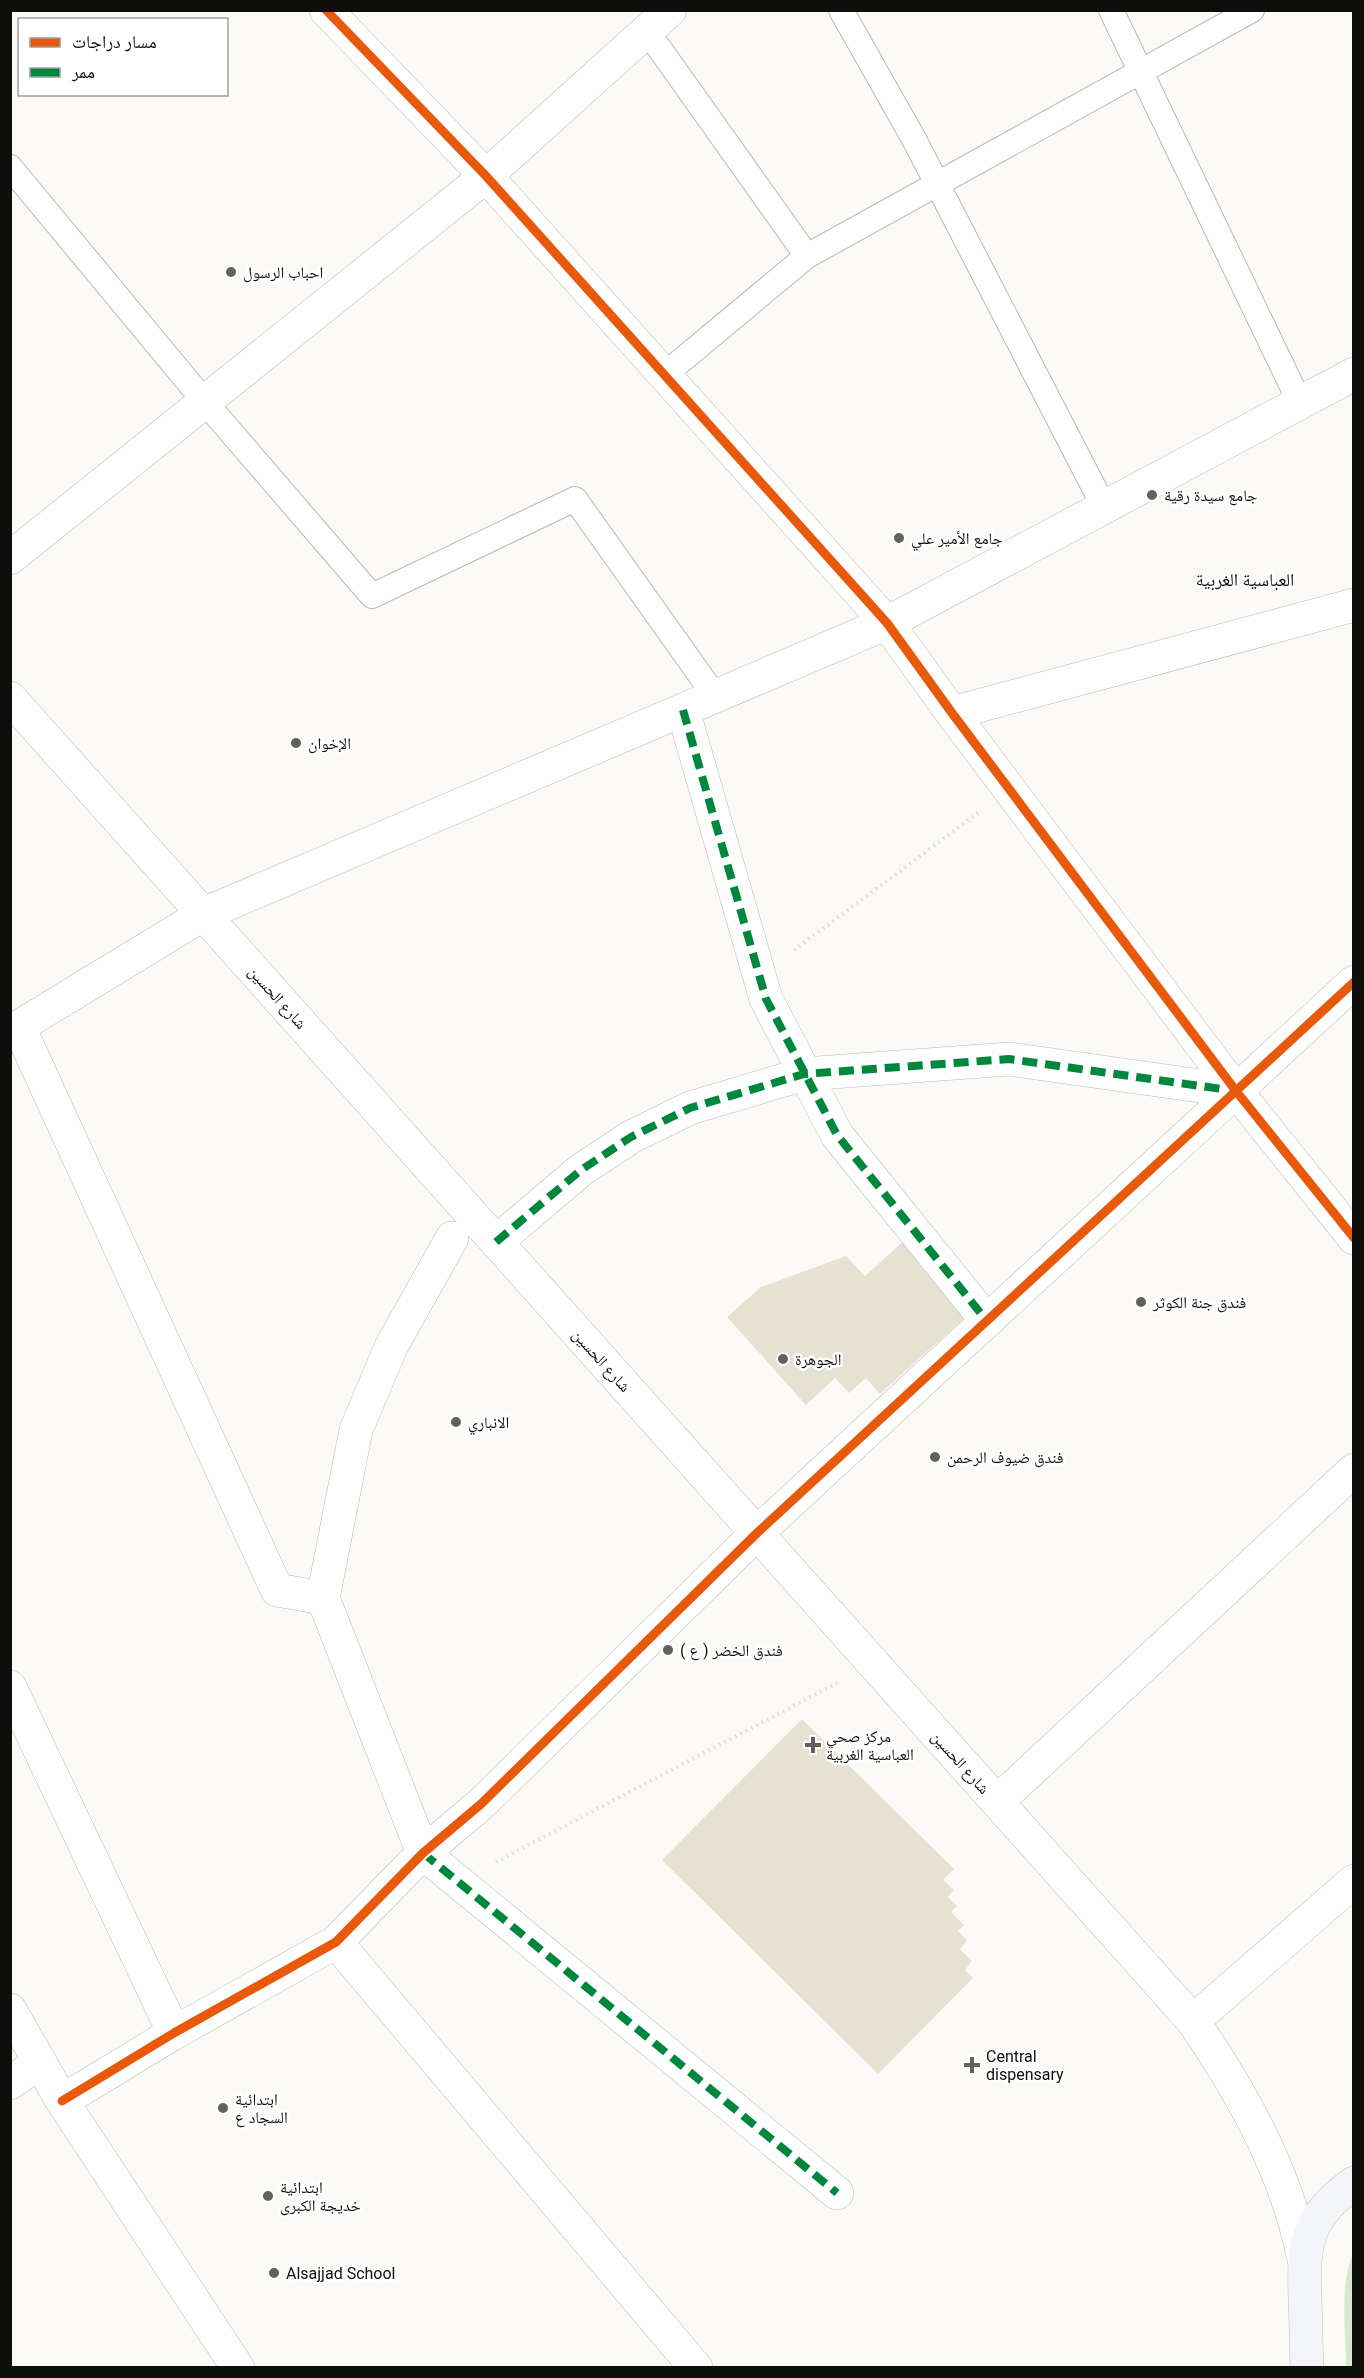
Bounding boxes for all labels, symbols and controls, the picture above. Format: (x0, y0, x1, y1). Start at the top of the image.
legend (18, 18, 228, 96)
text: مسار دراجات (72, 31, 157, 52)
text: ممر (71, 61, 95, 82)
place label: احباب الرسول (243, 263, 323, 283)
marker: احباب الرسول (224, 265, 238, 279)
place label: جامع سيدة رقية (1164, 486, 1257, 506)
marker: جامع سيدة رقية (1145, 488, 1159, 502)
place label: جامع الأمير علي (911, 529, 1003, 551)
marker: جامع الأمير علي (892, 531, 906, 545)
district label: العباسية الغربية (1196, 569, 1294, 591)
place label: الإخوان (308, 734, 351, 754)
marker: الإخوان (289, 736, 303, 750)
street label: شارع الحسين (244, 962, 311, 1033)
place label: فندق جنة الكوثر (1152, 1293, 1246, 1313)
marker: فندق جنة الكوثر (1134, 1295, 1148, 1309)
street label: شارع الحسين (568, 1325, 635, 1396)
place label: الجوهرة (795, 1350, 841, 1369)
marker: الجوهرة (776, 1352, 790, 1366)
place label: الانباري (468, 1413, 509, 1435)
marker: الانباري (449, 1415, 463, 1429)
place label: فندق ضيوف الرحمن (947, 1448, 1063, 1468)
marker: فندق ضيوف الرحمن (928, 1450, 942, 1464)
place label: فندق الخضر ( ع ) (680, 1641, 783, 1661)
marker: فندق الخضر ( ع ) (661, 1643, 675, 1657)
place label: مركز صحي العباسية الغربية (826, 1727, 914, 1764)
street label: شارع الحسين (927, 1727, 994, 1798)
marker: مركز صحي العباسية الغربية (804, 1736, 822, 1754)
place label: Central dispensary (986, 2047, 1064, 2084)
marker: Central dispensary (963, 2056, 981, 2074)
place label: ابتدائية السجاد ع (235, 2090, 288, 2128)
marker: ابتدائية السجاد ع (216, 2101, 230, 2115)
place label: ابتدائية خديجة الكبرى (280, 2178, 361, 2216)
marker: ابتدائية خديجة الكبرى (261, 2189, 275, 2203)
place label: Alsajjad School (286, 2264, 395, 2283)
marker: Alsajjad School (267, 2266, 281, 2280)

